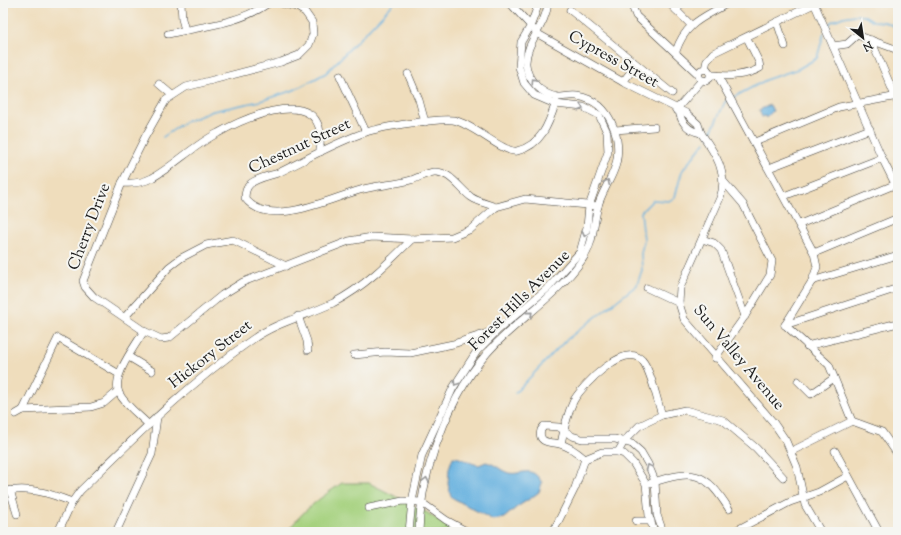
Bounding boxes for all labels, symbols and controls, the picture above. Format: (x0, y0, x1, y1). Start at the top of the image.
north arrow (843, 18, 883, 58)
street label: Cypress Street (564, 26, 663, 95)
text: N (860, 36, 876, 55)
one-way arrow (532, 79, 539, 86)
one-way arrow (578, 103, 585, 112)
street label: Chestnut Street (245, 113, 355, 181)
one-way arrow (602, 179, 610, 186)
street label: Cherry Drive (63, 180, 117, 274)
one-way arrow (581, 231, 590, 238)
street label: Forest Hills Avenue (464, 245, 576, 357)
street label: Sun Valley Avenue (687, 300, 789, 416)
one-way arrow (525, 312, 532, 319)
street label: Hickory Street (164, 315, 258, 395)
one-way arrow (454, 379, 461, 386)
one-way arrow (646, 464, 654, 472)
one-way arrow (421, 476, 429, 483)

